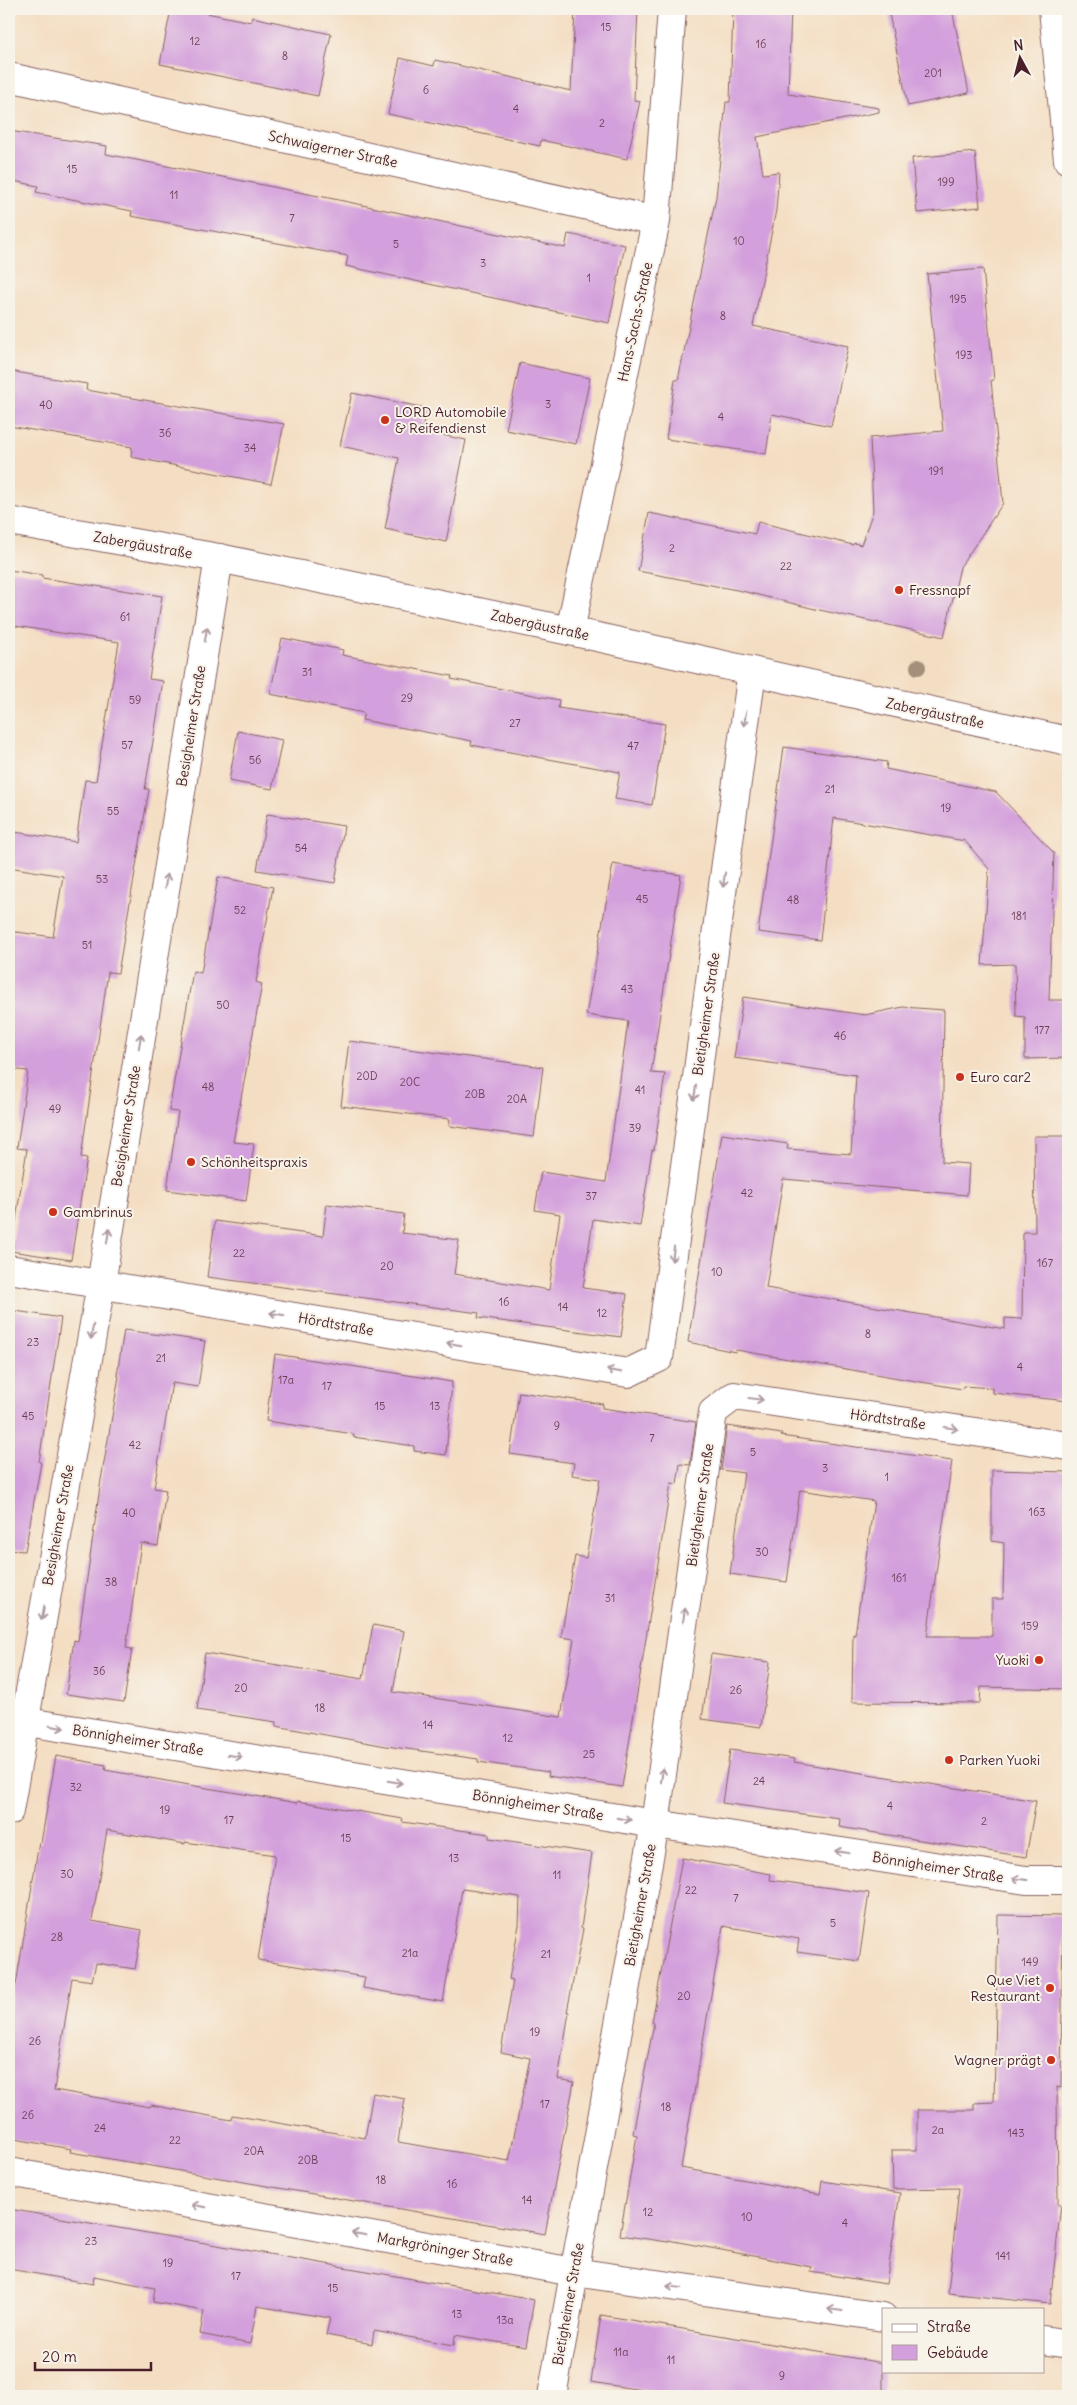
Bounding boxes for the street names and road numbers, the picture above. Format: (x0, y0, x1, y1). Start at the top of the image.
street label: Schwaigerner Straße (267, 126, 399, 172)
street label: Hans-Sachs-Straße (614, 261, 656, 383)
street label: Zabergäustraße (92, 527, 194, 563)
street label: Zabergäustraße (489, 606, 591, 644)
street label: Besigheimer Straße (173, 664, 209, 788)
street label: Zabergäustraße (884, 694, 986, 732)
street label: Bietigheimer Straße (688, 951, 724, 1077)
street label: Besigheimer Straße (108, 1064, 144, 1188)
street label: Hördtstraße (297, 1309, 375, 1339)
street label: Hördtstraße (849, 1405, 927, 1433)
street label: Bietigheimer Straße (682, 1442, 718, 1568)
street label: Besigheimer Straße (38, 1463, 78, 1587)
street label: Bönnigheimer Straße (71, 1721, 205, 1759)
street label: Bönnigheimer Straße (471, 1786, 605, 1824)
street label: Bietigheimer Straße (620, 1842, 660, 1968)
street label: Bönnigheimer Straße (871, 1848, 1005, 1886)
street label: Markgröninger Straße (375, 2228, 515, 2270)
street label: Bietigheimer Straße (548, 2241, 588, 2367)

